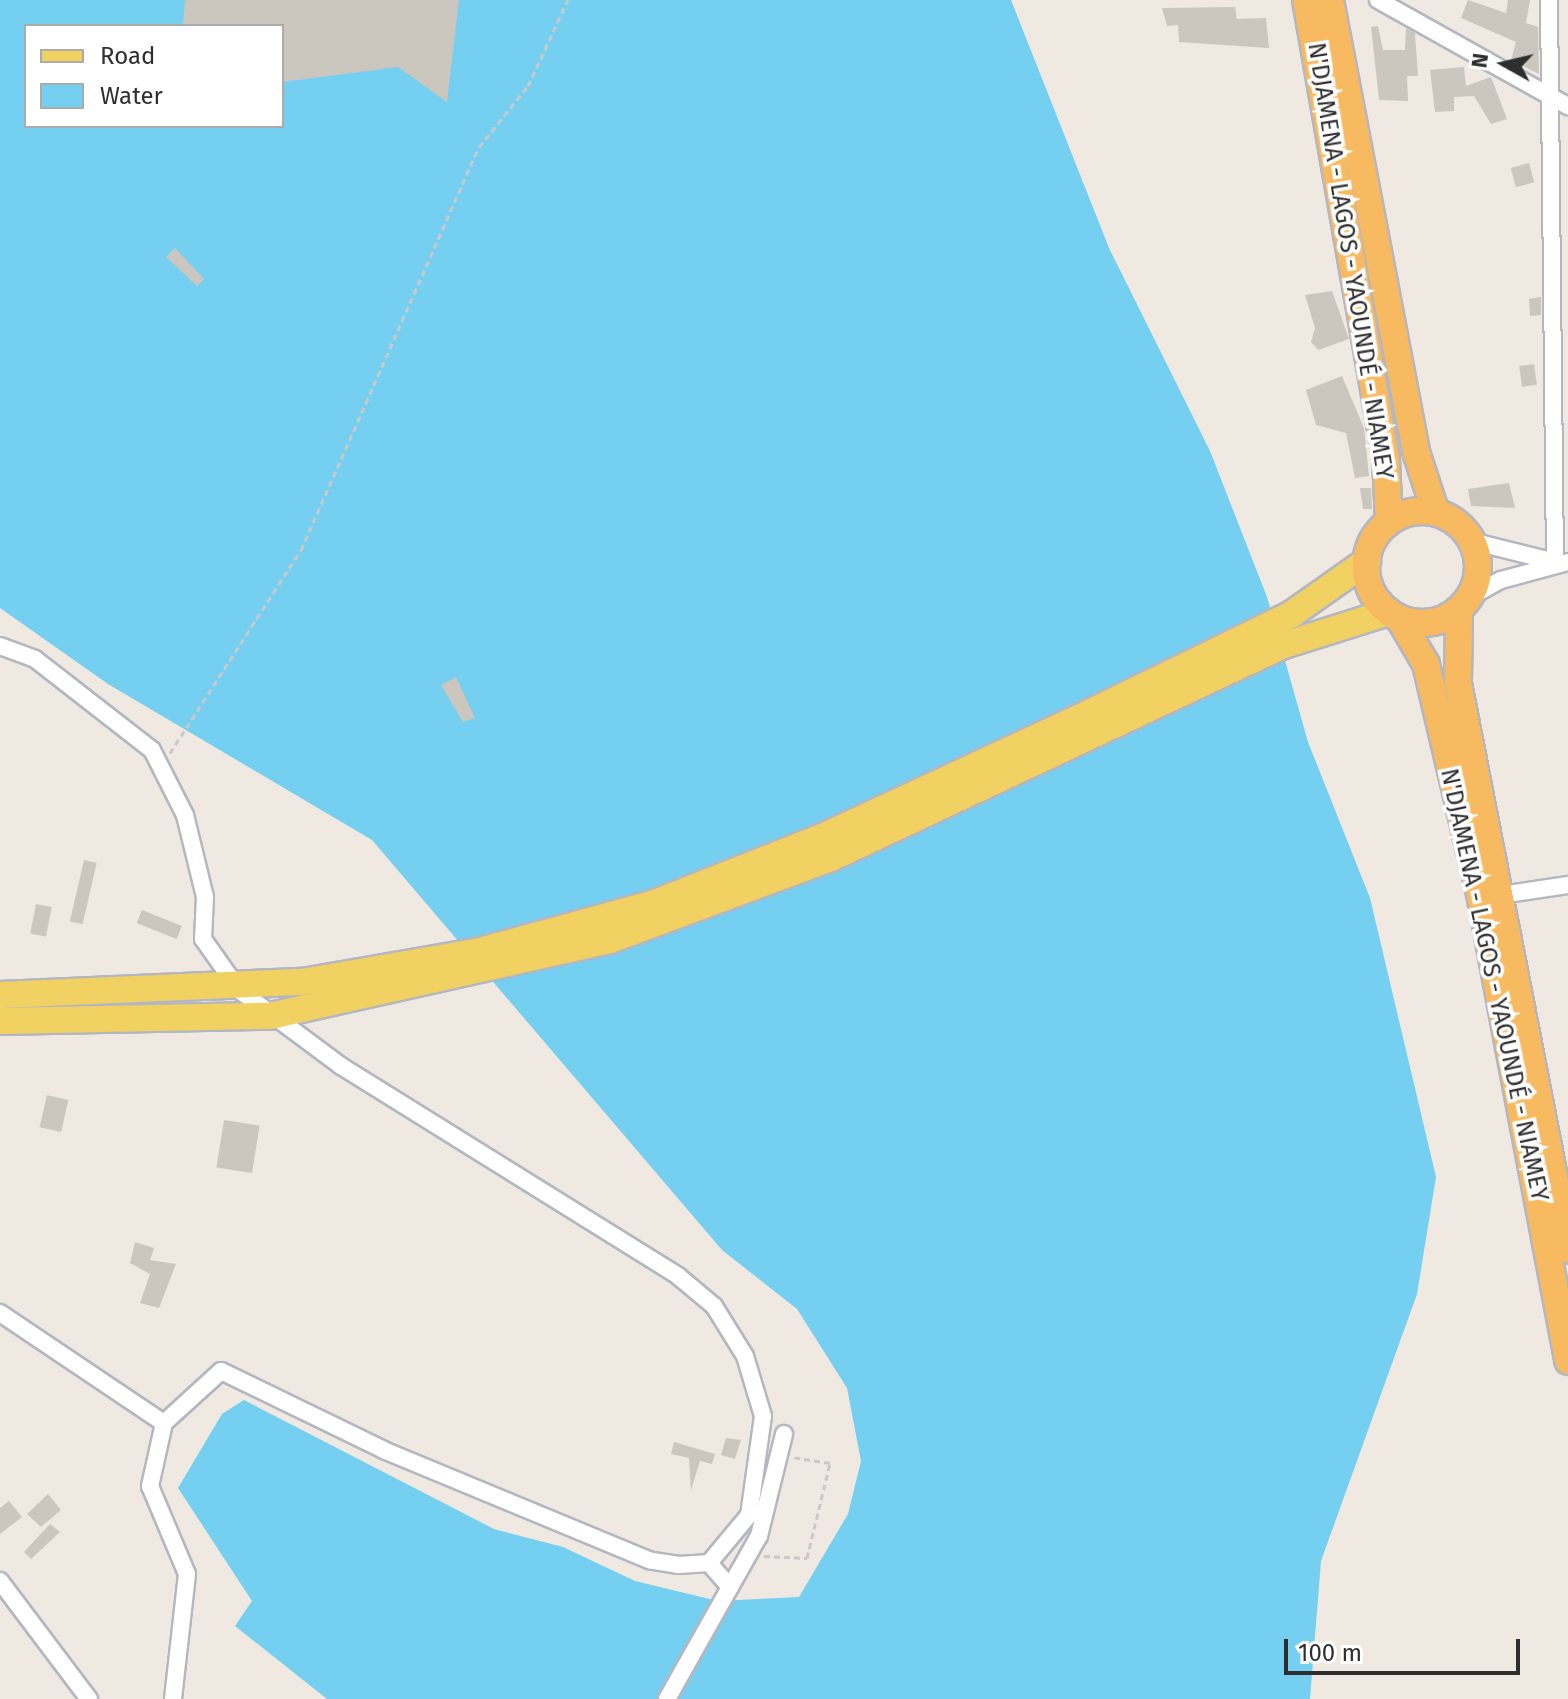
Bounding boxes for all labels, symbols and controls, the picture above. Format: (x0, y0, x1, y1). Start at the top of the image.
legend (24, 24, 284, 128)
north arrow (1464, 24, 1544, 104)
street label: N'DJAMENA - LAGOS - YAOUNDÉ - NIAMEY (1301, 41, 1399, 481)
text: Road (100, 42, 155, 70)
text: N (1465, 51, 1494, 70)
text: Water (100, 82, 163, 110)
street label: N'DJAMENA - LAGOS - YAOUNDÉ - NIAMEY (1434, 766, 1554, 1204)
scale bar (1288, 1623, 1524, 1673)
text: 100 m (1298, 1639, 1362, 1667)

